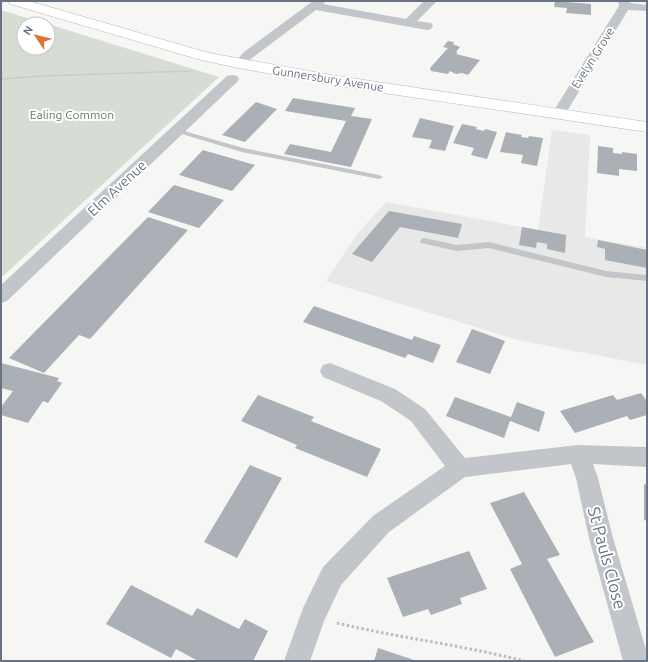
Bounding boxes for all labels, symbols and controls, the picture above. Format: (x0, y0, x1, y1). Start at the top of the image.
north arrow (16, 16, 56, 56)
text: N (21, 23, 35, 37)
street label: Evelyn Grove (569, 25, 617, 91)
street label: Gunnersbury Avenue (271, 63, 385, 94)
park label: Ealing Common (30, 108, 114, 121)
street label: Elm Avenue (84, 157, 150, 219)
street label: St Pauls Close (585, 505, 630, 611)

